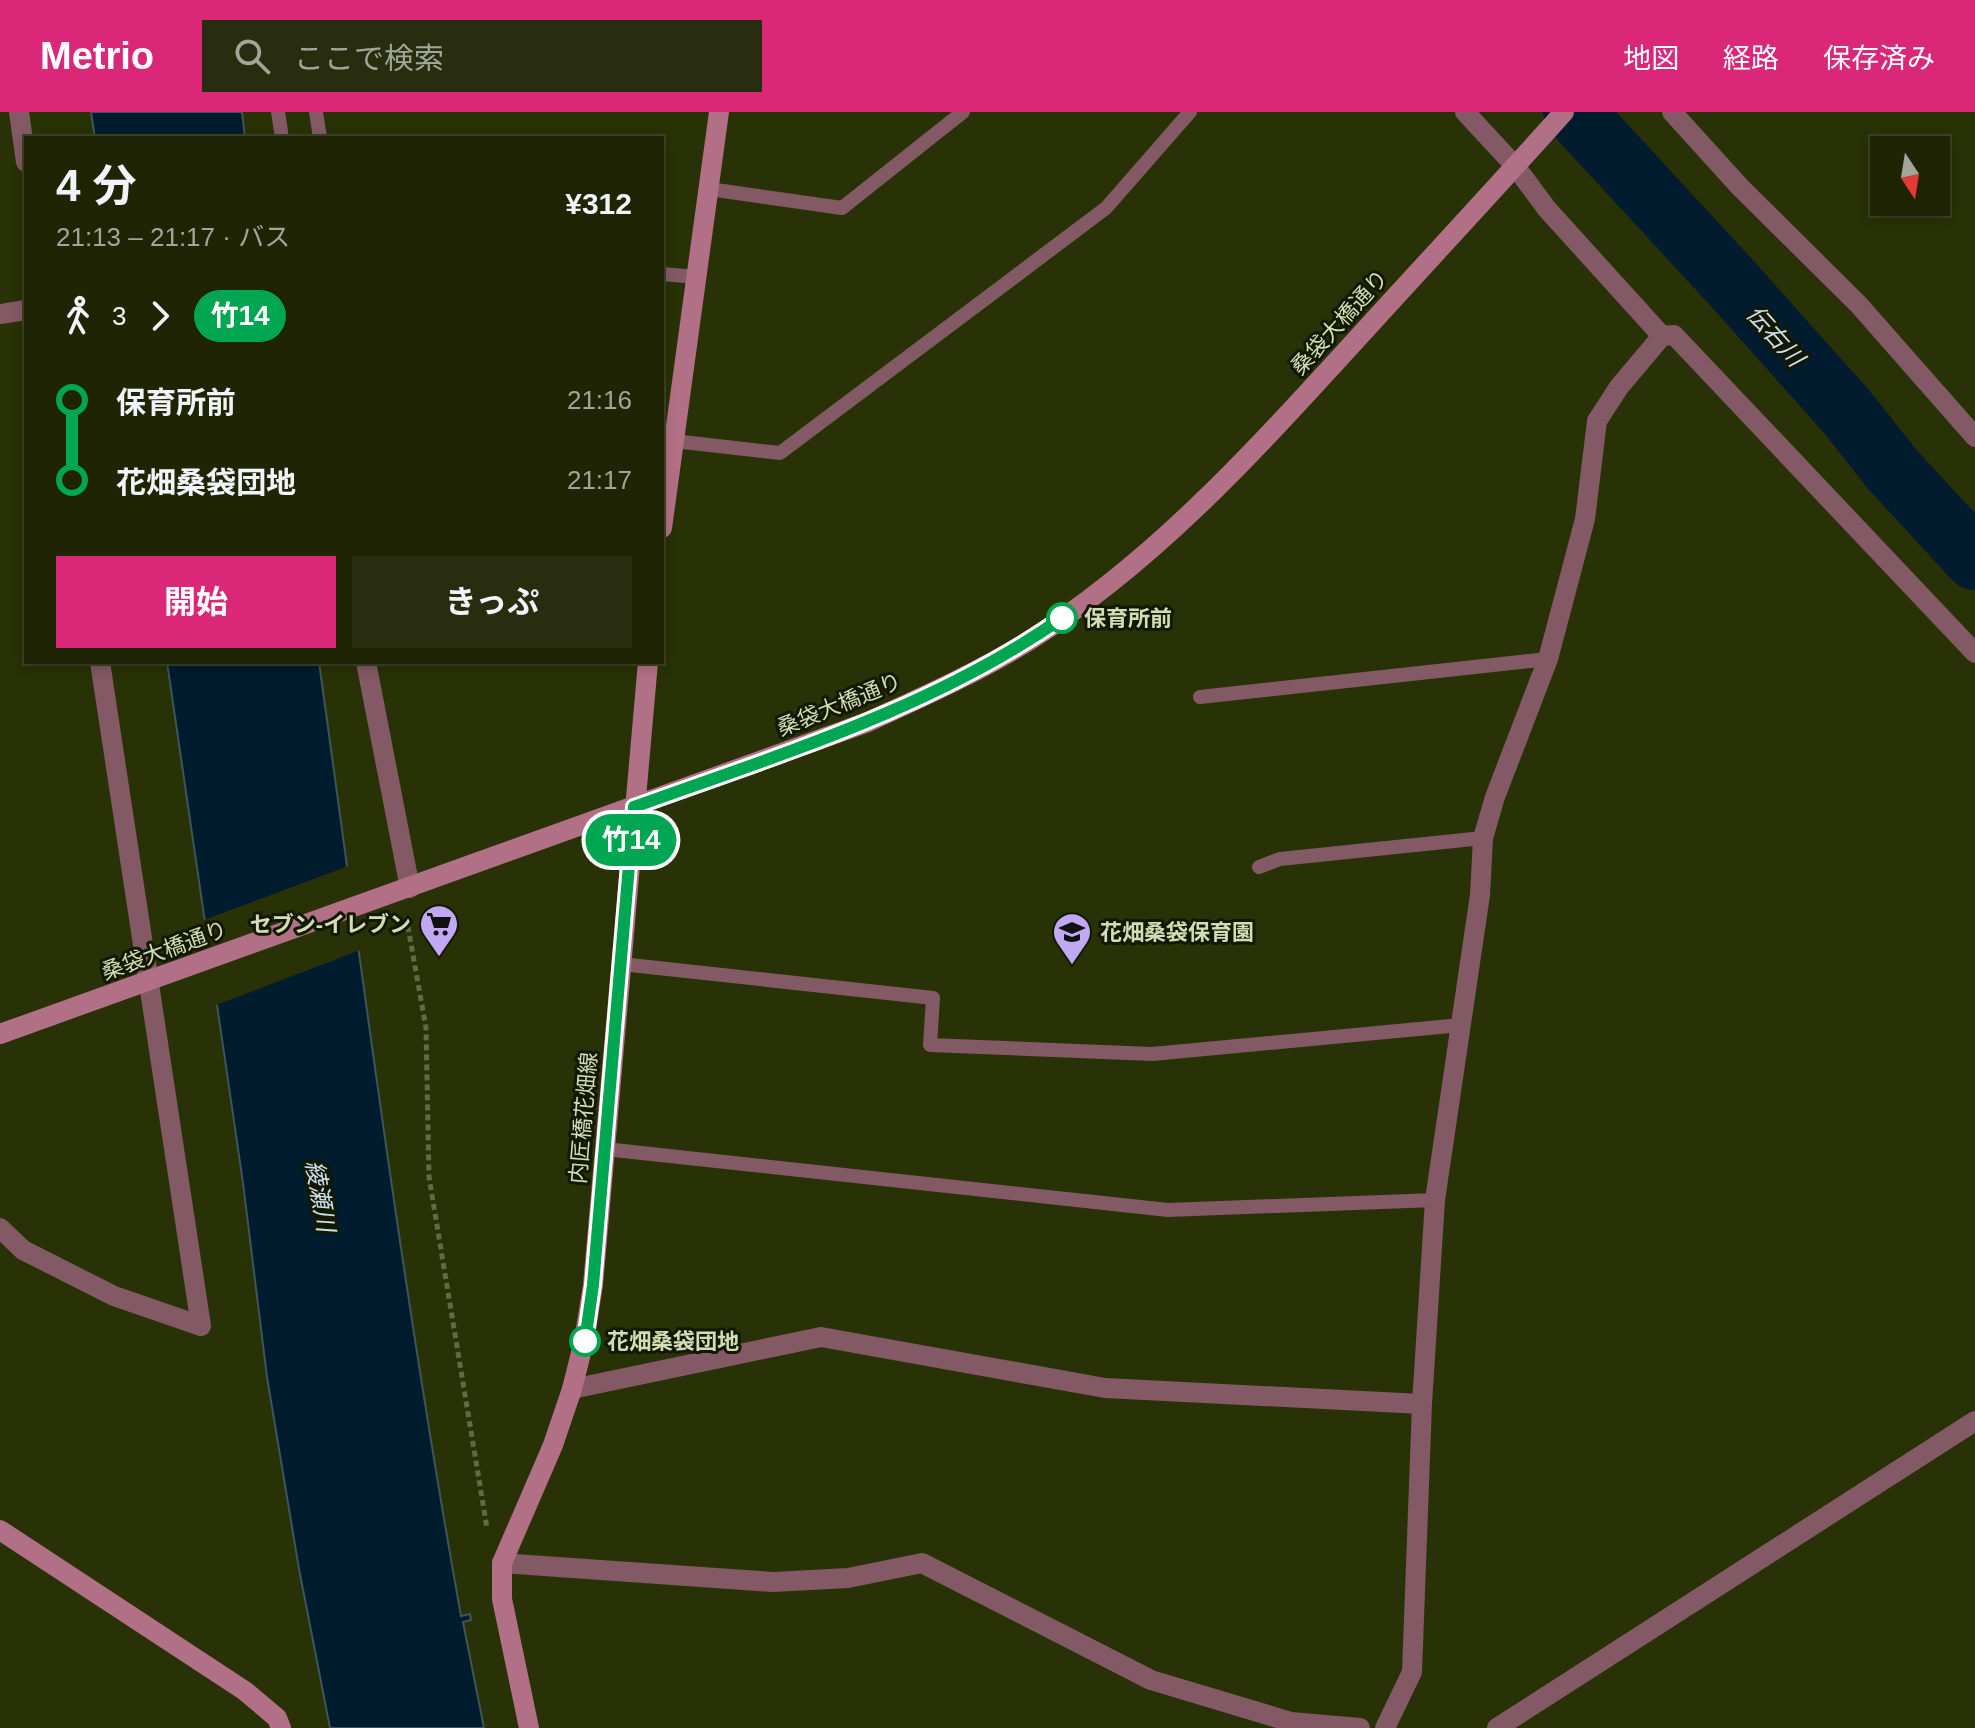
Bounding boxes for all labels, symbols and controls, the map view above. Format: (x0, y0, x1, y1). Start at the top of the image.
search box (202, 20, 762, 92)
icon: search (230, 34, 274, 78)
text: Metrio (40, 35, 154, 77)
text: ここで検索 (294, 42, 444, 75)
text: 地図 (1623, 43, 1679, 74)
text: 経路 (1723, 43, 1779, 74)
text: 保存済み (1823, 43, 1935, 74)
north arrow (1870, 136, 1950, 216)
map controls (1870, 136, 1950, 216)
text: 4 分 (56, 161, 137, 210)
text: ¥312 (565, 187, 632, 220)
text: 21:13 – 21:17 · バス (56, 222, 290, 252)
street label: 桑袋大橋通り (1286, 265, 1393, 380)
icon: walk (56, 294, 100, 338)
icon: forward (138, 294, 182, 338)
text: 竹14 (210, 300, 270, 331)
water label: 伝右川 (1741, 300, 1812, 374)
text: 3 (112, 301, 126, 331)
text: 21:16 (567, 385, 632, 415)
text: 保育所前 (116, 386, 236, 419)
text: 21:17 (567, 465, 632, 495)
text: 花畑桑袋団地 (116, 466, 296, 499)
button: 開始 (56, 556, 336, 648)
button: きっぷ (352, 556, 632, 648)
marker: 保育所前 (1047, 603, 1077, 633)
place label: 保育所前 (1084, 606, 1172, 631)
street label: 桑袋大橋通り (773, 668, 905, 741)
line badge: 竹14 (585, 814, 677, 866)
text: 竹14 (601, 824, 661, 855)
supermarket icon: セブン-イレブン (418, 903, 460, 958)
school or university icon: 花畑桑袋保育園 (1051, 911, 1093, 966)
place label: セブン-イレブン (250, 912, 411, 937)
street label: 桑袋大橋通り (98, 916, 230, 985)
place label: 花畑桑袋保育園 (1100, 920, 1254, 945)
street label: 内匠橋花畑線 (565, 1051, 602, 1185)
water label: 綾瀬川 (301, 1158, 341, 1237)
marker: 花畑桑袋団地 (570, 1326, 600, 1356)
place label: 花畑桑袋団地 (607, 1329, 739, 1354)

